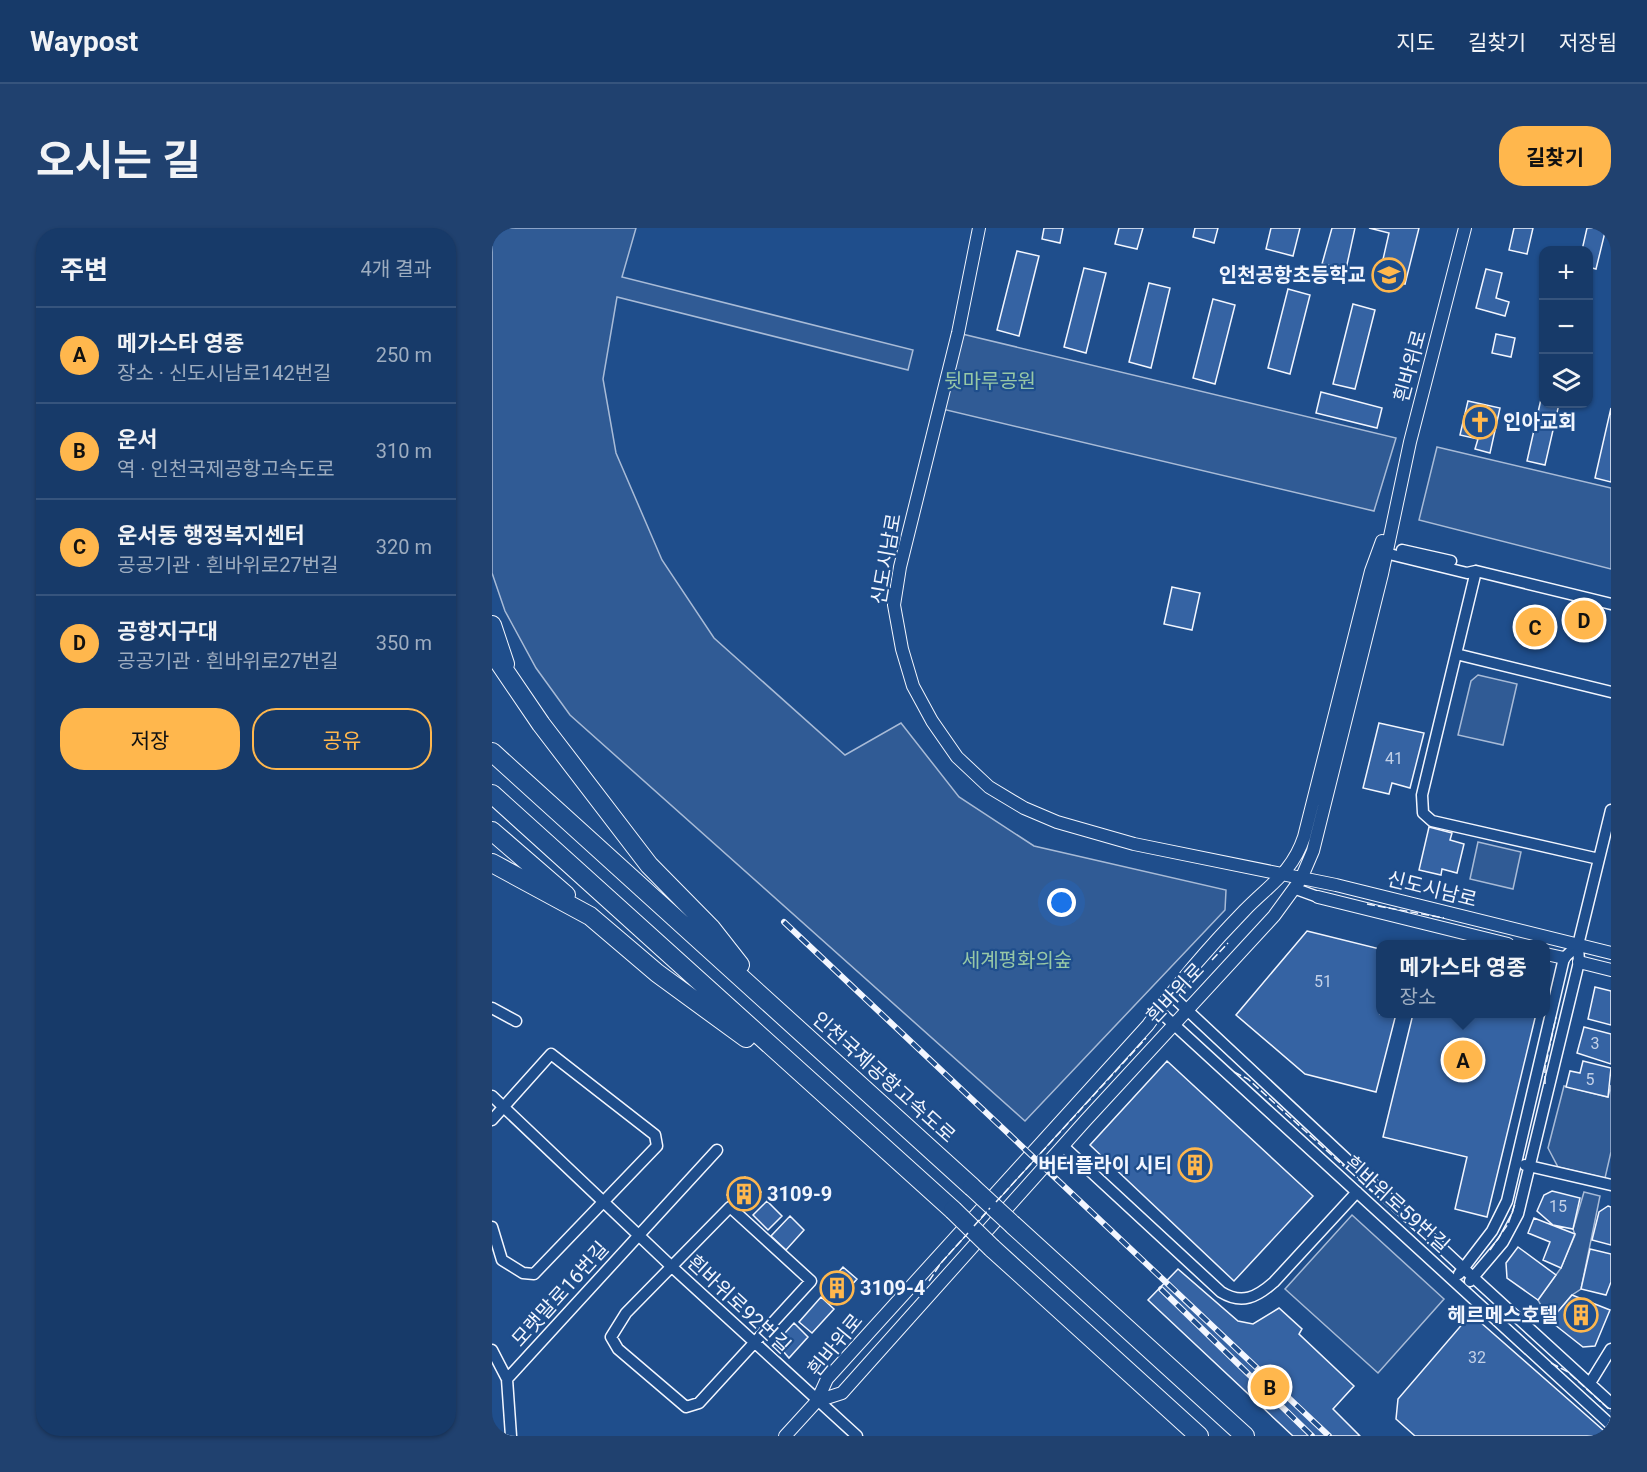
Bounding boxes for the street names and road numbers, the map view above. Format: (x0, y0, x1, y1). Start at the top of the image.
street label: 흰바위로 (1389, 327, 1431, 405)
street label: 신도시남로 (866, 512, 906, 606)
street label: 신도시남로 (1384, 866, 1480, 912)
street label: 흰바위로 (1141, 958, 1209, 1028)
street label: 인천국제공항고속도로 (808, 1007, 960, 1147)
street label: 흰바위로59번길 (1340, 1151, 1454, 1257)
street label: 모랫말로16번길 (507, 1237, 613, 1351)
street label: 흰바위로92번길 (682, 1250, 796, 1358)
street label: 흰바위로 (803, 1309, 867, 1381)

